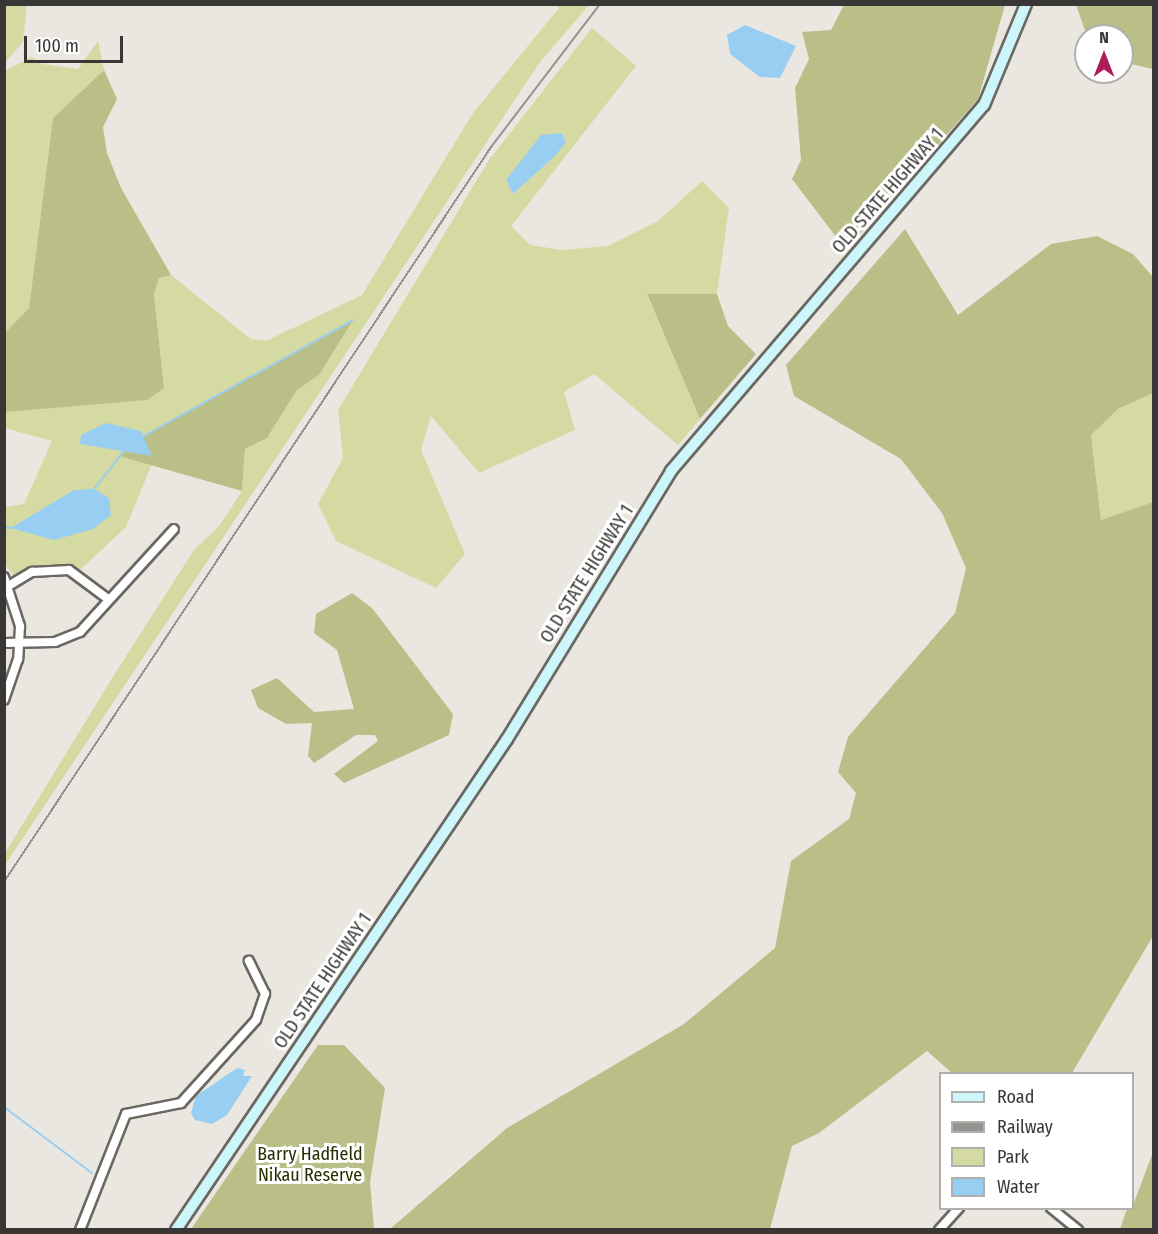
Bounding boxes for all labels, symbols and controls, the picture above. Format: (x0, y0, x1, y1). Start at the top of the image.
scale bar (27, 24, 126, 62)
north arrow (1074, 24, 1134, 84)
text: N (1099, 28, 1109, 47)
text: 100 m (35, 35, 79, 57)
street label: OLD STATE HIGHWAY 1 (828, 124, 948, 258)
street label: OLD STATE HIGHWAY 1 (536, 501, 638, 647)
street label: OLD STATE HIGHWAY 1 (270, 909, 376, 1053)
legend (939, 1072, 1134, 1210)
text: Road (997, 1086, 1034, 1108)
text: Railway (997, 1116, 1053, 1138)
park label: Barry Hadfield Nikau Reserve (257, 1144, 363, 1186)
text: Park (997, 1146, 1029, 1168)
text: Water (997, 1176, 1040, 1198)

